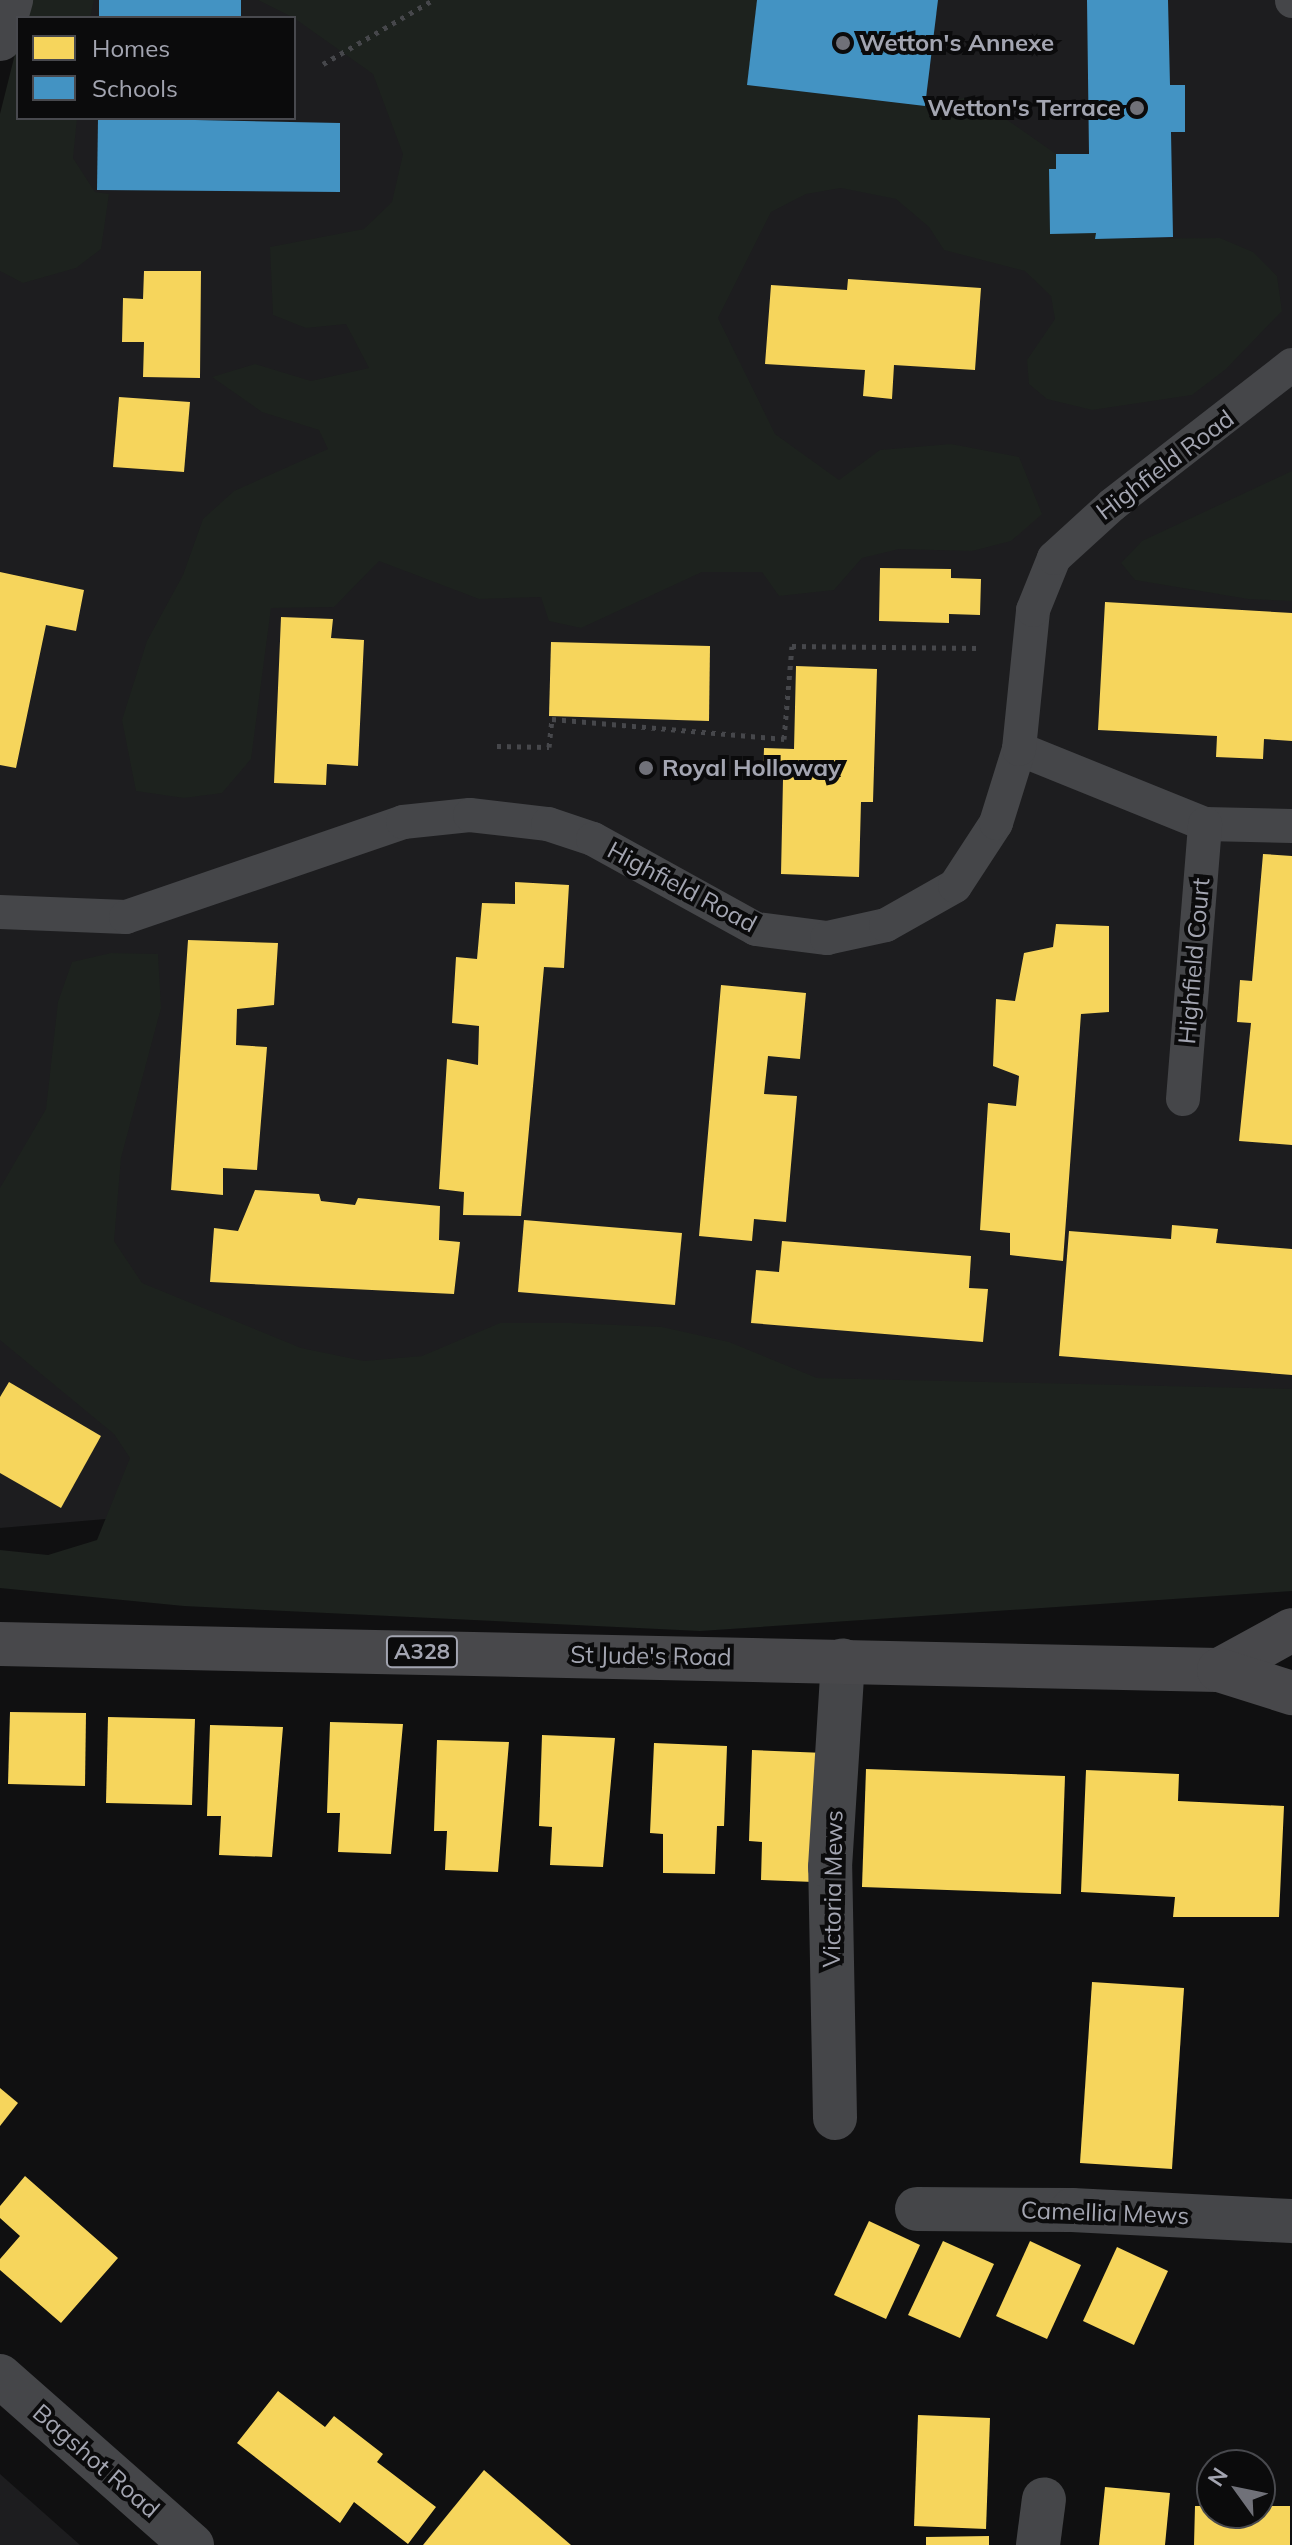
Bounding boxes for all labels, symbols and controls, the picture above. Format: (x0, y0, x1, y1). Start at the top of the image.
legend (16, 16, 296, 120)
place label: Wetton's Annexe (859, 29, 1054, 57)
text: Homes (92, 33, 170, 63)
marker: Wetton's Annexe (834, 34, 852, 52)
text: Schools (92, 73, 178, 103)
place label: Wetton's Terrace (927, 94, 1121, 122)
marker: Wetton's Terrace (1128, 99, 1146, 117)
street label: Highfield Road (1091, 404, 1239, 526)
place label: Royal Holloway (662, 754, 841, 782)
marker: Royal Holloway (637, 759, 655, 777)
street label: Highfield Road (603, 836, 761, 938)
street label: Highfield Court (1172, 877, 1216, 1045)
road number: A328 (384, 1634, 460, 1670)
street label: St Jude's Road (570, 1640, 732, 1672)
street label: Victoria Mews (817, 1810, 849, 1968)
street label: Camellia Mews (1020, 2196, 1190, 2230)
street label: Bagshot Road (27, 2398, 165, 2524)
north arrow (1196, 2449, 1276, 2529)
text: N (1201, 2462, 1234, 2492)

